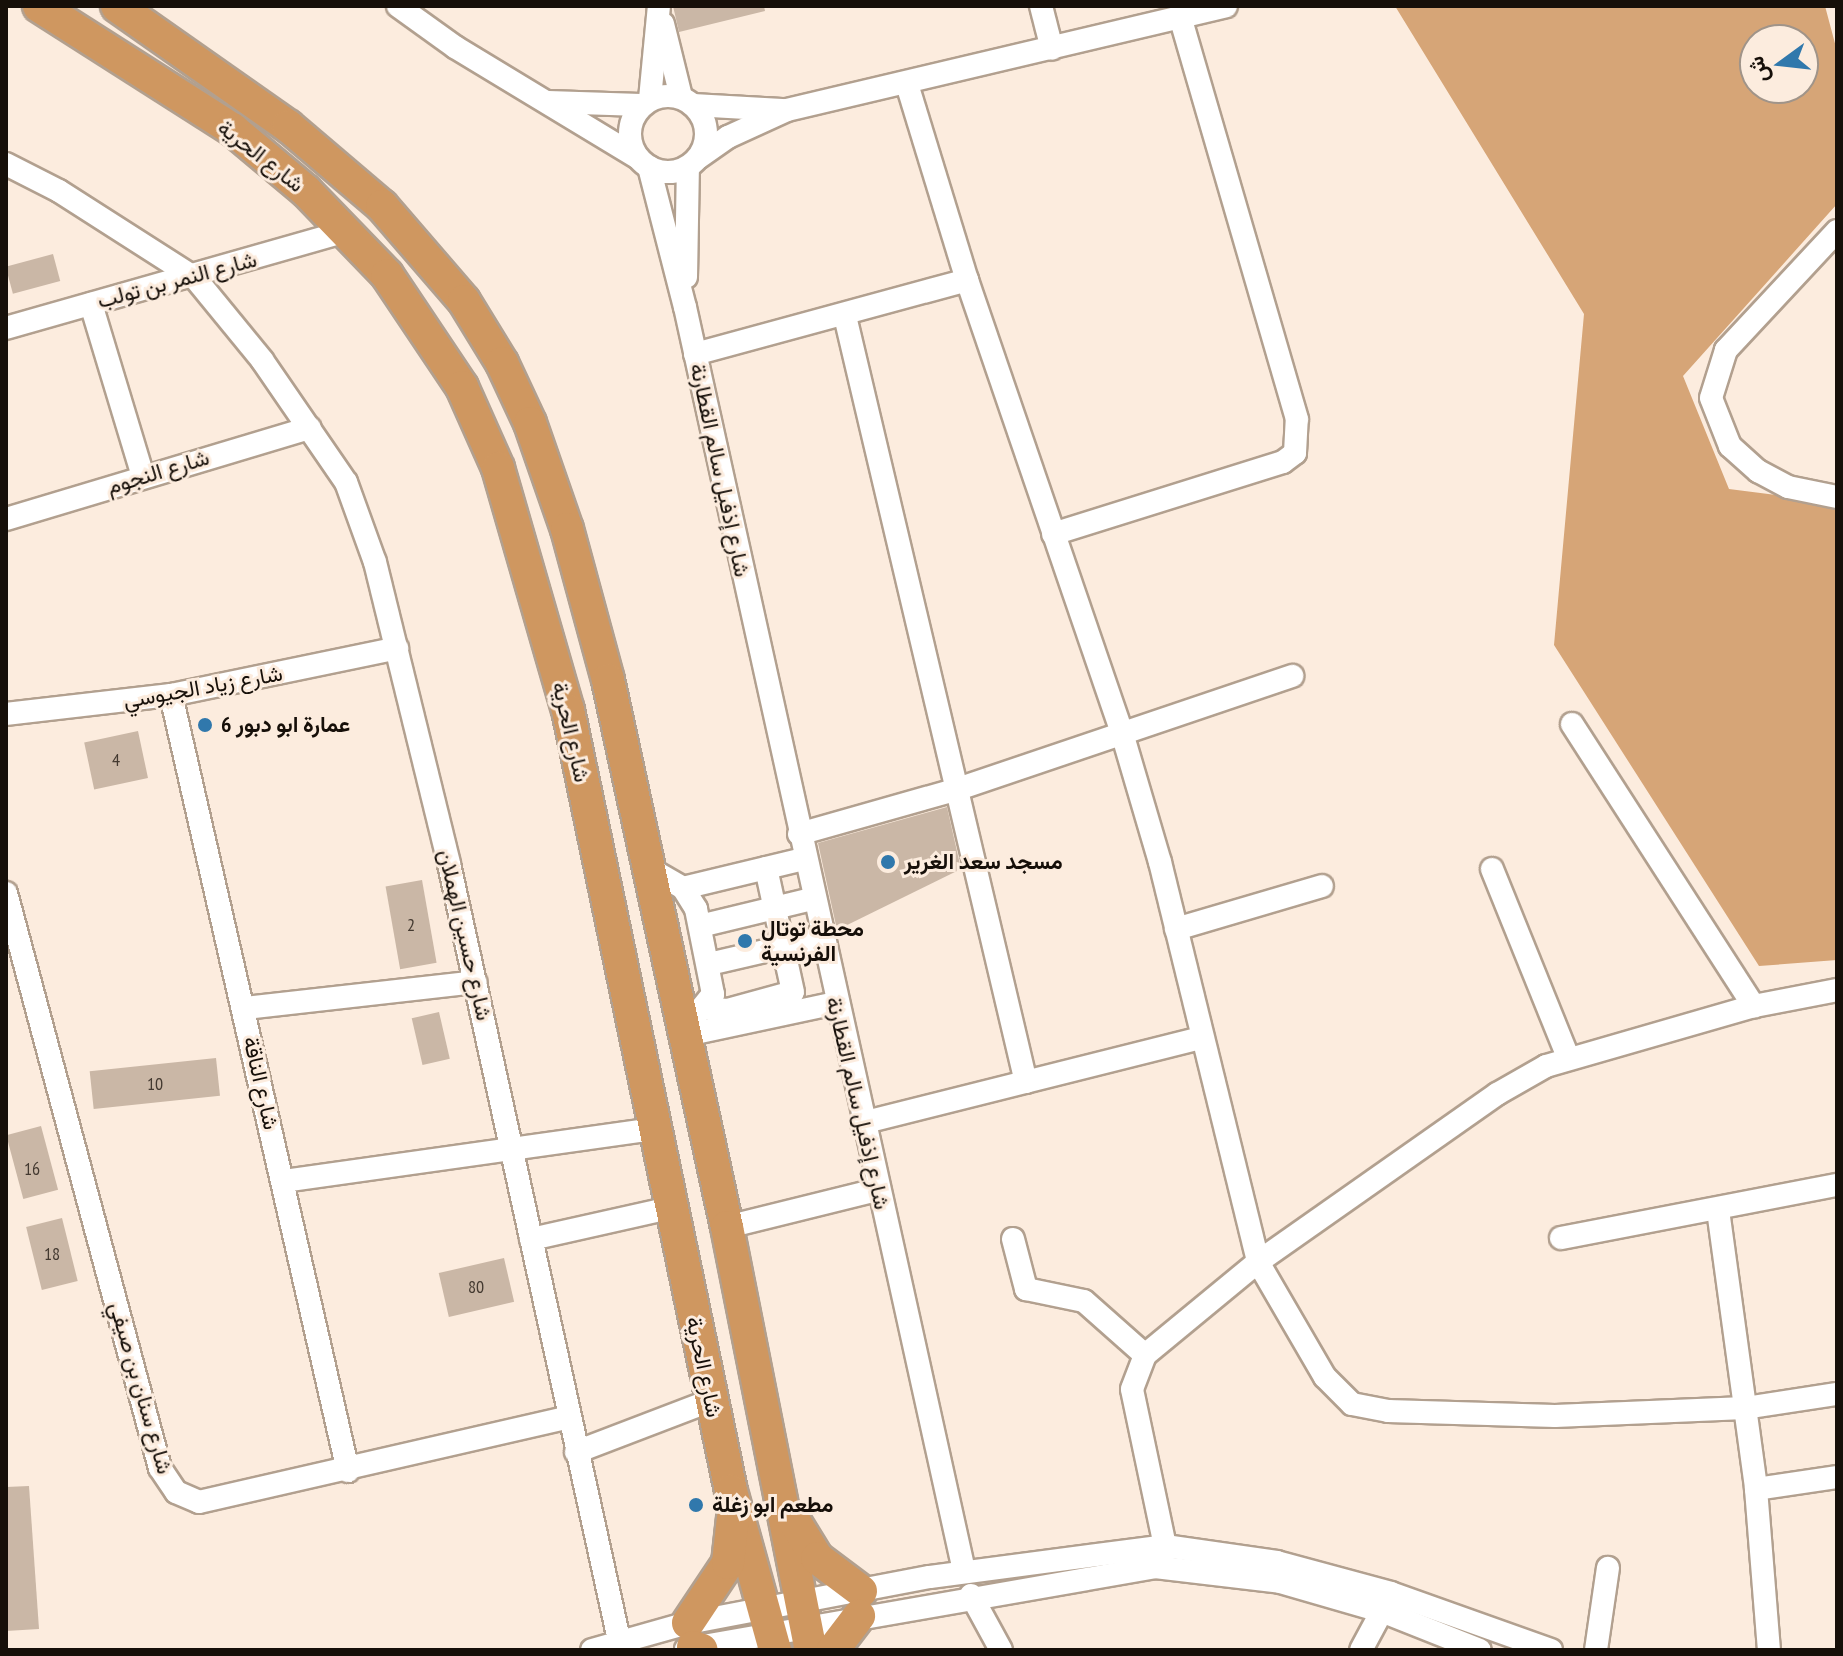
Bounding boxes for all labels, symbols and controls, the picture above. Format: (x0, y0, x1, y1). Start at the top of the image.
north arrow (1739, 24, 1819, 104)
text: ش (1741, 53, 1775, 86)
street label: شارع الحرية (213, 114, 309, 198)
street label: شارع النمر بن تولب (94, 246, 260, 314)
street label: شارع إذفيل سالم القطارنة (684, 361, 756, 579)
street label: شارع النجوم (104, 444, 212, 500)
street label: شارع زياد الجيوسي (121, 660, 285, 714)
street label: شارع الحرية (547, 679, 595, 785)
place label: عمارة ابو دبور 6 (221, 712, 350, 738)
marker: عمارة ابو دبور 6 (196, 716, 214, 734)
house number: 4 (112, 749, 120, 771)
street label: شارع حسين الهملان (432, 847, 498, 1023)
place label: مسجد سعد الغرير (904, 849, 1063, 875)
marker: مسجد سعد الغرير (879, 853, 897, 871)
house number: 2 (407, 914, 415, 936)
place label: محطة توتال الفرنسية (761, 915, 864, 966)
marker: محطة توتال الفرنسية (736, 932, 754, 950)
street label: شارع إذفيل سالم القطارنة (821, 994, 895, 1212)
street label: شارع الناقة (237, 1034, 285, 1132)
house number: 10 (147, 1073, 163, 1095)
house number: 16 (24, 1158, 40, 1180)
house number: 18 (44, 1243, 60, 1265)
house number: 80 (468, 1276, 484, 1298)
street label: شارع سنان بن صيفي (104, 1299, 178, 1477)
street label: شارع الحرية (680, 1314, 728, 1420)
place label: مطعم ابو زغلة (712, 1492, 834, 1518)
marker: مطعم ابو زغلة (687, 1496, 705, 1514)

